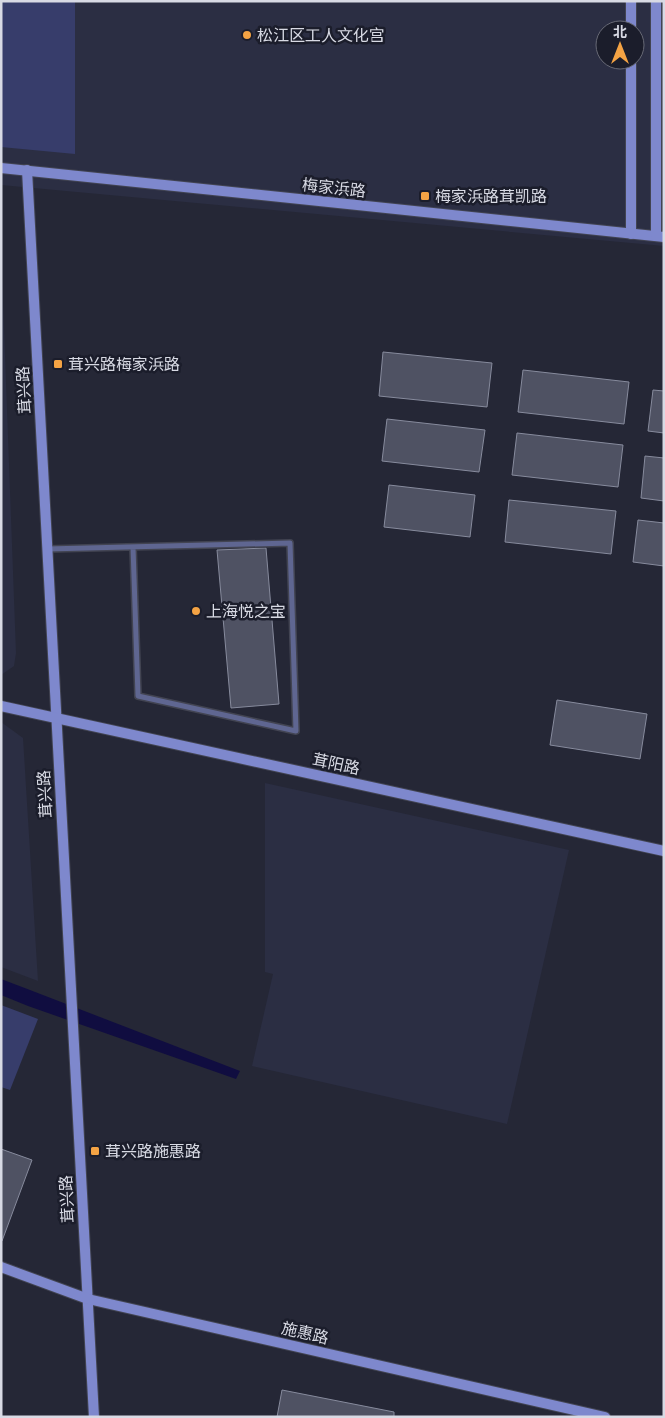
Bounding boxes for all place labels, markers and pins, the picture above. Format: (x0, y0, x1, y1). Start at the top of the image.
place label: 松江区工人文化宫 (257, 27, 385, 44)
marker: 松江区工人文化宫 (241, 29, 253, 41)
place label: 梅家浜路茸凯路 (435, 188, 547, 205)
marker: 梅家浜路茸凯路 (419, 190, 431, 202)
place label: 茸兴路梅家浜路 (68, 356, 180, 373)
marker: 茸兴路梅家浜路 (52, 358, 64, 370)
place label: 上海悦之宝 (206, 603, 286, 620)
marker: 上海悦之宝 (190, 605, 202, 617)
place label: 茸兴路施惠路 (105, 1143, 201, 1160)
marker: 茸兴路施惠路 (89, 1145, 101, 1157)

